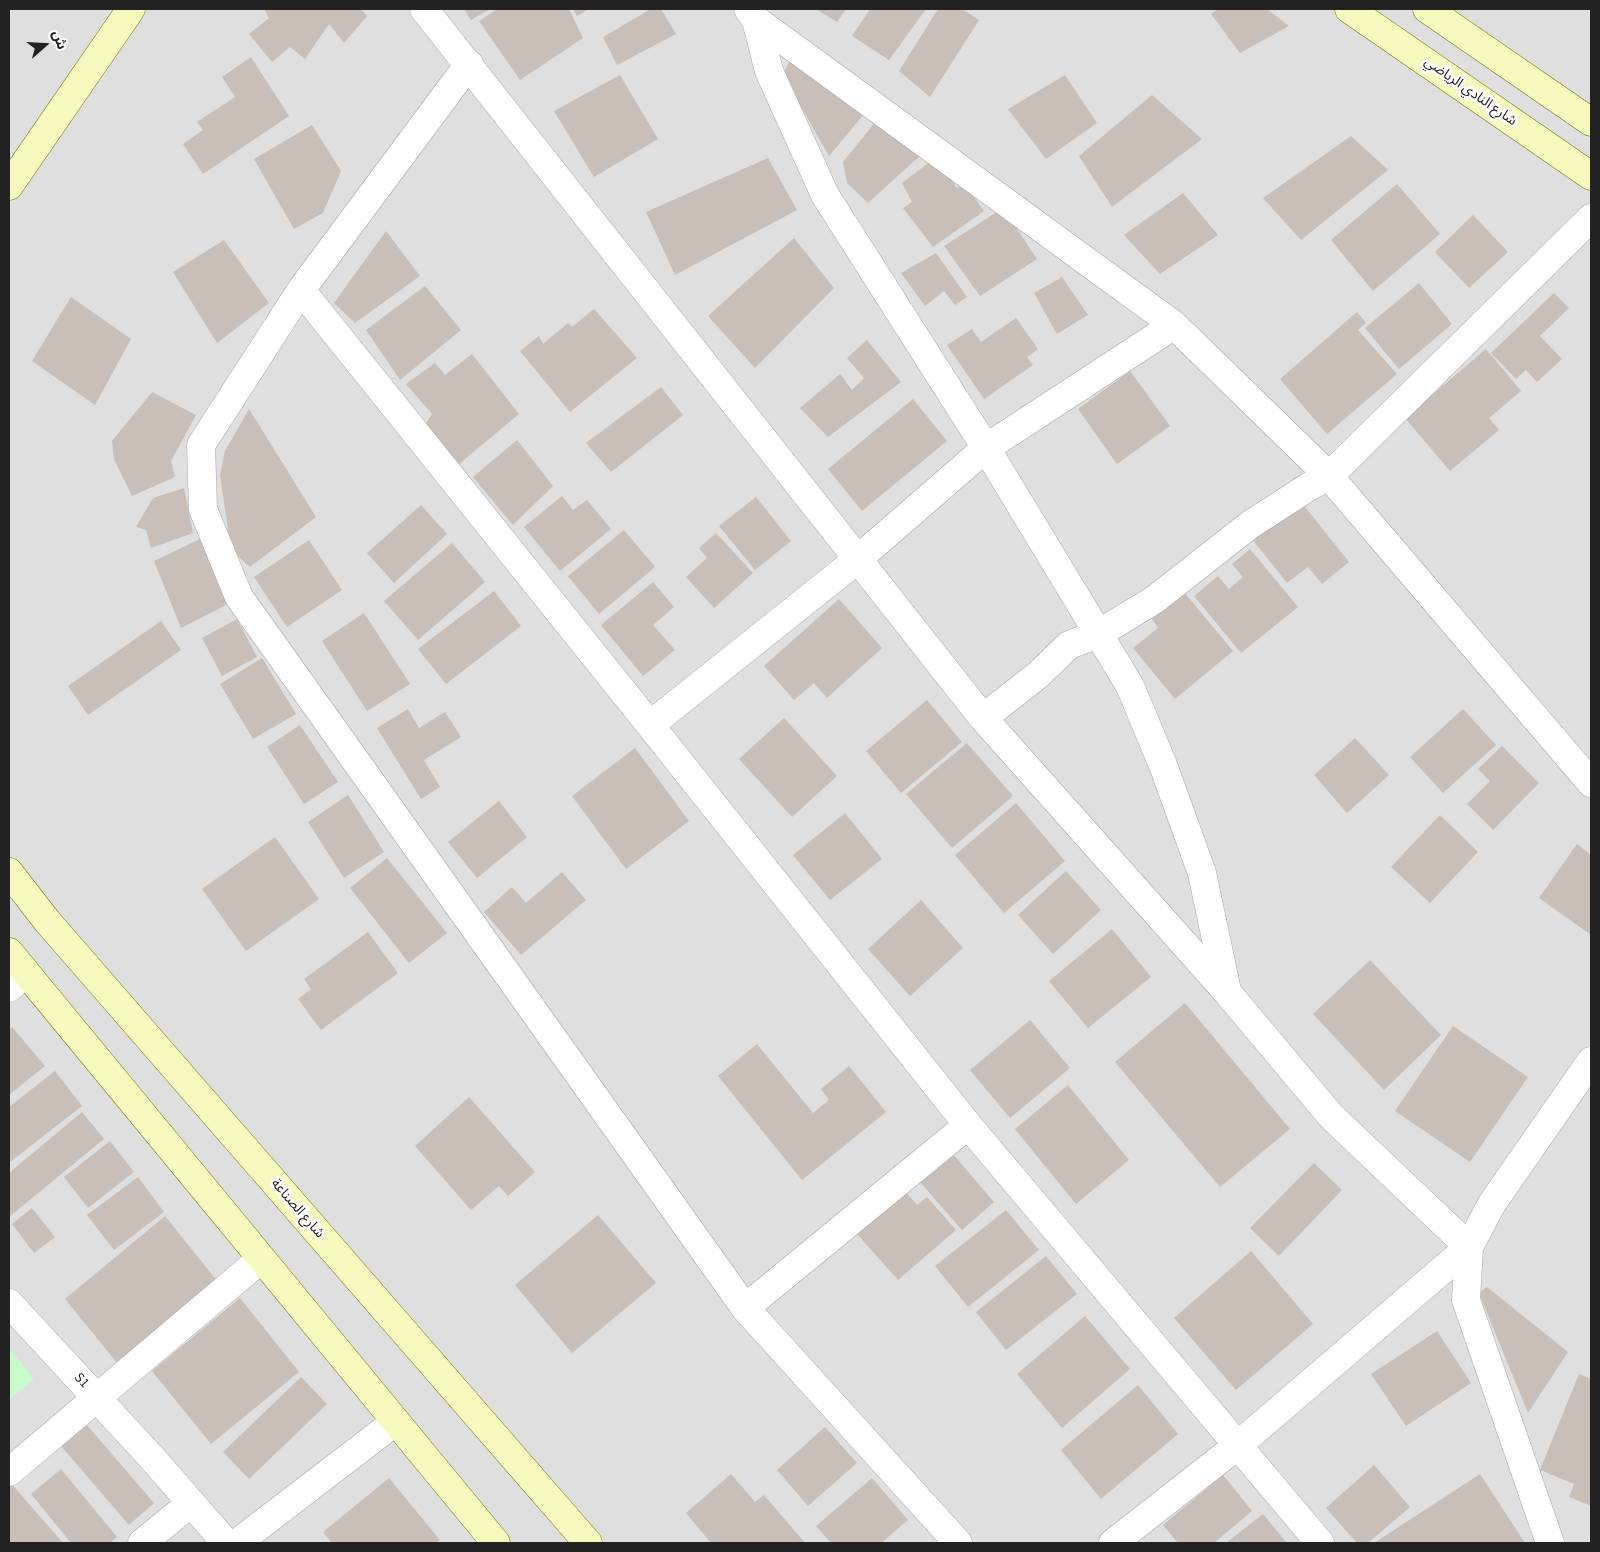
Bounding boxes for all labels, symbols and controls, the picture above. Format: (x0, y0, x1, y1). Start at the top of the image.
north arrow (20, 20, 70, 70)
text: ش (47, 28, 72, 52)
street label: شارع النادي الرياضي (1420, 54, 1520, 130)
street label: شارع الصناعة (267, 1176, 327, 1242)
street label: S1 (70, 1370, 92, 1392)

